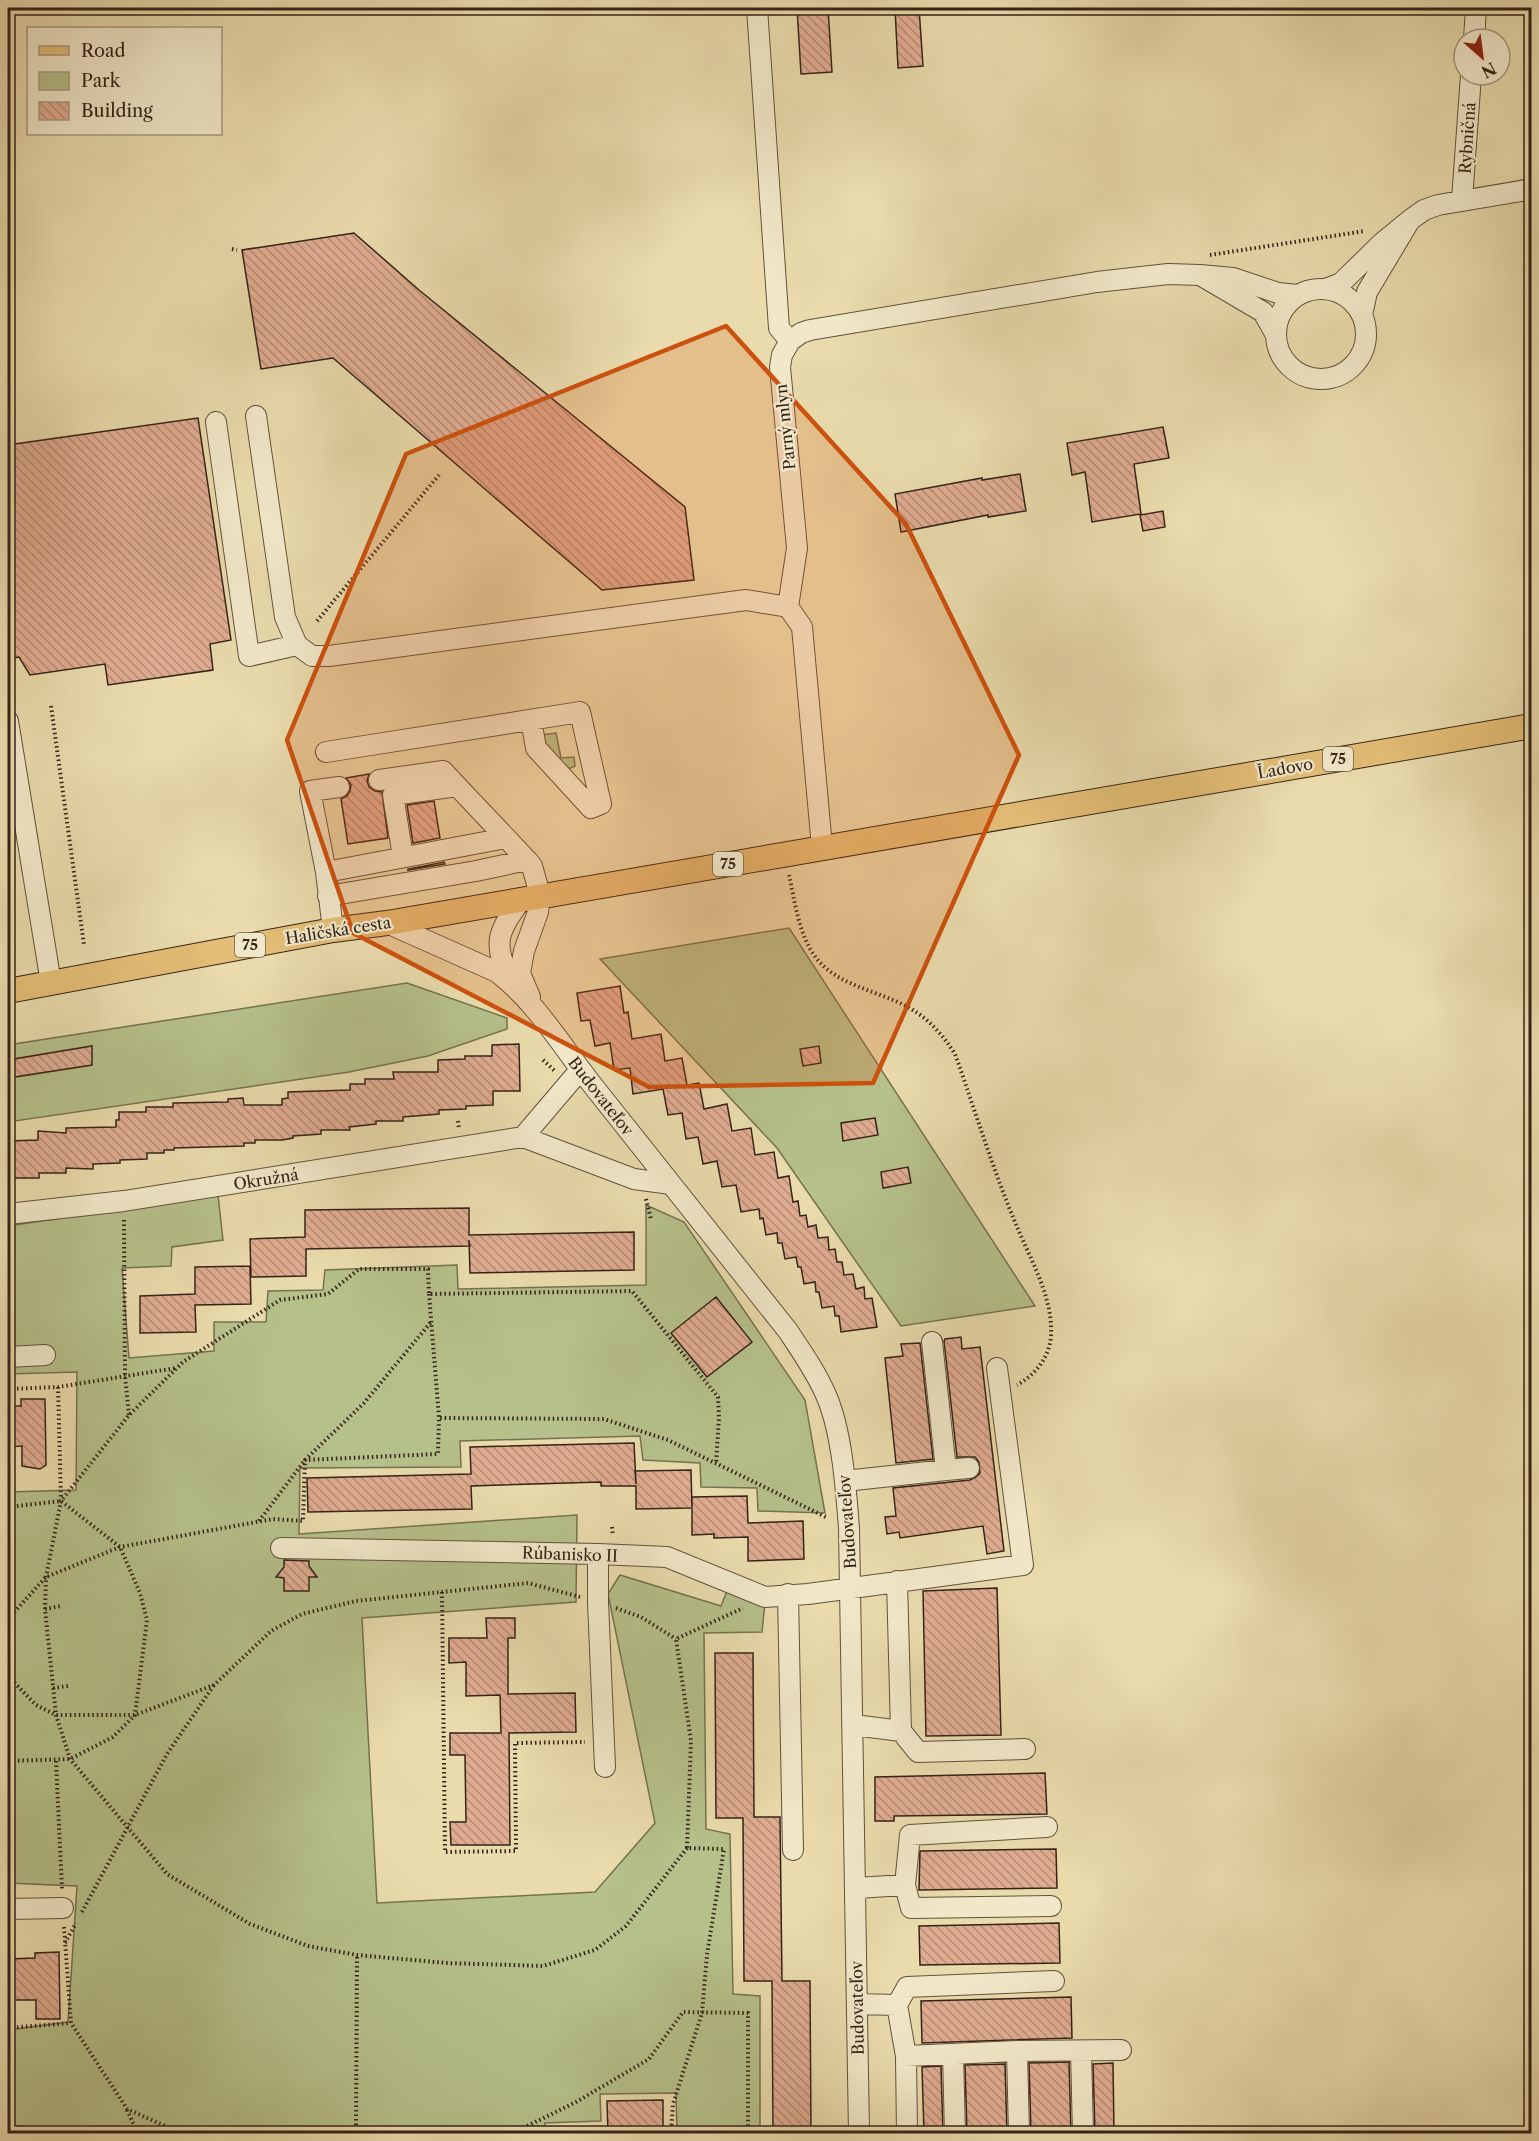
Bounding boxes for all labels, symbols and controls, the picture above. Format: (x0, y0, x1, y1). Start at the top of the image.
legend (27, 27, 222, 135)
north arrow (1452, 27, 1512, 87)
text: Road (81, 40, 126, 62)
text: N (1478, 58, 1500, 82)
text: Park (81, 70, 122, 92)
text: Building (81, 100, 153, 122)
street label: Rybničná (1455, 101, 1480, 174)
street label: Parný mlyn (771, 383, 799, 471)
road number: 75 (1323, 747, 1353, 771)
street label: Ľadovo (1255, 752, 1315, 783)
road number: 75 (713, 852, 743, 876)
street label: Haličská cesta (284, 912, 393, 948)
road number: 75 (235, 933, 265, 957)
street label: Budovateľov (564, 1053, 638, 1140)
street label: Okružná (232, 1164, 301, 1194)
street label: Budovateľov (834, 1474, 860, 1570)
street label: Rúbanisko II (522, 1542, 618, 1566)
street label: Budovateľov (846, 1960, 868, 2055)

